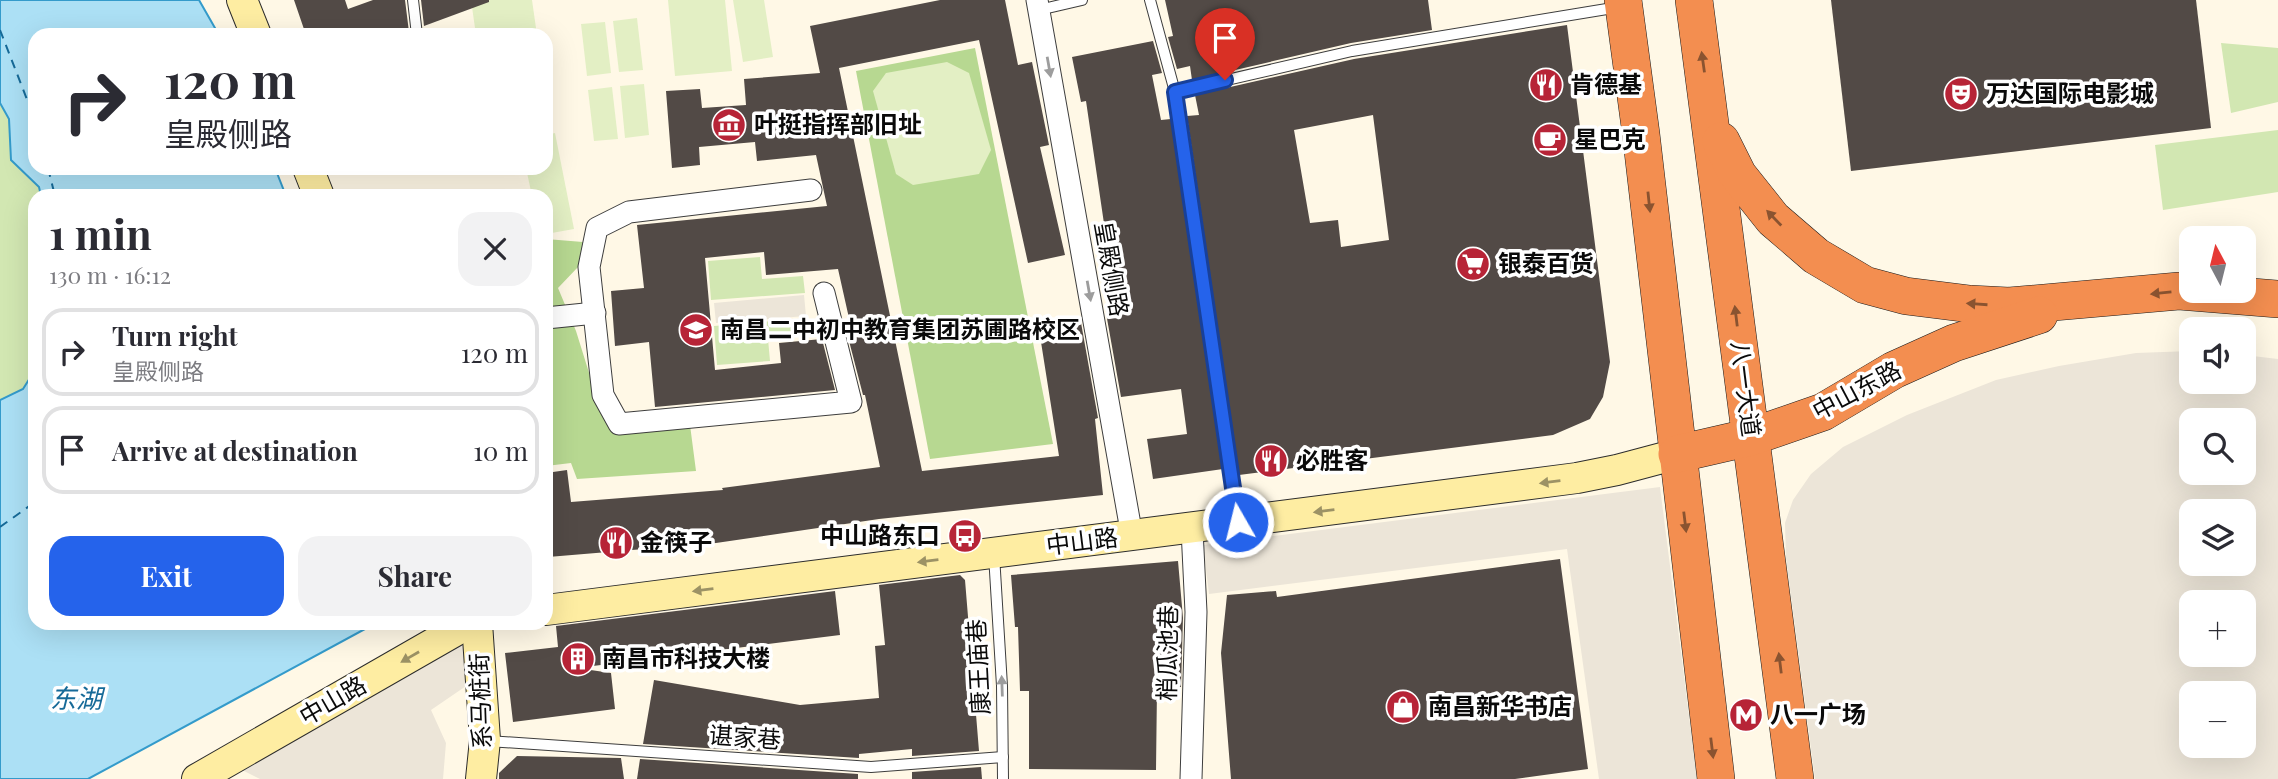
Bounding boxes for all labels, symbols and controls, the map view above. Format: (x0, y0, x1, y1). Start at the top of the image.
pin (1195, 8, 1255, 80)
icon: arrive (1206, 19, 1244, 57)
text: 120 m (164, 46, 296, 111)
one-way arrow (1697, 51, 1708, 73)
icon: right (49, 56, 140, 147)
one-way arrow (1044, 56, 1055, 78)
restaurant icon: 肯德基 (1527, 66, 1565, 104)
place label: 肯德基 (1570, 67, 1642, 99)
theatre icon: 万达国际电影城 (1942, 75, 1980, 113)
place label: 万达国际电影城 (1986, 76, 2154, 108)
museum icon: 叶挺指挥部旧址 (710, 106, 748, 144)
place label: 叶挺指挥部旧址 (754, 107, 922, 139)
text: 皇殿侧路 (164, 111, 292, 154)
cafe icon: 星巴克 (1531, 121, 1569, 159)
place label: 星巴克 (1574, 122, 1646, 154)
one-way arrow (1644, 191, 1655, 213)
text: 1 min (49, 205, 152, 261)
one-way arrow (1766, 209, 1782, 227)
button: close (458, 212, 532, 286)
street label: 皇殿侧路 (1089, 219, 1137, 319)
north arrow (2179, 226, 2256, 303)
map controls (2179, 226, 2256, 758)
supermarket icon: 银泰百货 (1454, 245, 1492, 283)
place label: 银泰百货 (1498, 246, 1594, 278)
text: 130 m · 16:12 (49, 259, 171, 290)
one-way arrow (1083, 280, 1094, 302)
one-way arrow (2150, 288, 2172, 299)
one-way arrow (1966, 298, 1988, 309)
one-way arrow (1730, 304, 1741, 326)
school or university icon: 南昌二中初中教育集团苏圃路校区 (677, 311, 715, 349)
place label: 南昌二中初中教育集团苏圃路校区 (720, 312, 1080, 344)
button: sound (2179, 317, 2256, 394)
text: Turn right (112, 318, 238, 353)
icon: right (53, 333, 91, 371)
text: 120 m (461, 335, 528, 370)
street label: 八一大道 (1725, 339, 1769, 438)
street label: 中山东路 (1806, 353, 1906, 426)
text: 皇殿侧路 (112, 355, 204, 386)
button: search (2179, 408, 2256, 485)
icon: arrive (53, 431, 91, 469)
text: Arrive at destination (112, 433, 358, 468)
text: 10 m (473, 433, 528, 468)
restaurant icon: 必胜客 (1252, 442, 1290, 480)
place label: 必胜客 (1296, 443, 1368, 475)
one-way arrow (1539, 476, 1561, 487)
position arrow (1201, 485, 1275, 559)
button: layers (2179, 499, 2256, 576)
one-way arrow (1313, 506, 1335, 517)
one-way arrow (1680, 511, 1691, 533)
bus stop icon: 中山路东口 (946, 517, 984, 555)
place label: 中山路东口 (820, 518, 940, 550)
street label: 中山路 (1044, 520, 1119, 560)
restaurant icon: 金筷子 (597, 524, 635, 562)
place label: 金筷子 (640, 525, 712, 557)
button: Exit (49, 536, 284, 616)
button: Share (298, 536, 532, 616)
one-way arrow (917, 556, 939, 567)
one-way arrow (692, 585, 714, 596)
button: + (2179, 590, 2256, 667)
street label: 梢瓜池巷 (1149, 605, 1183, 701)
street label: 康王庙巷 (959, 618, 995, 716)
building icon: 南昌市科技大楼 (559, 640, 597, 678)
place label: 南昌市科技大楼 (602, 641, 770, 673)
one-way arrow (400, 651, 420, 663)
one-way arrow (1775, 652, 1786, 674)
street label: 系马桩街 (461, 653, 497, 750)
street label: 中山路 (293, 667, 371, 731)
one-way arrow (997, 675, 1008, 697)
water label: 东湖 (50, 680, 106, 715)
button: − (2179, 681, 2256, 758)
shop icon: 南昌新华书店 (1384, 688, 1422, 726)
place label: 南昌新华书店 (1428, 689, 1572, 721)
metro station icon: 八一广场 (1727, 696, 1765, 734)
place label: 八一广场 (1770, 697, 1866, 729)
street label: 谌家巷 (708, 718, 782, 754)
one-way arrow (1707, 737, 1718, 759)

